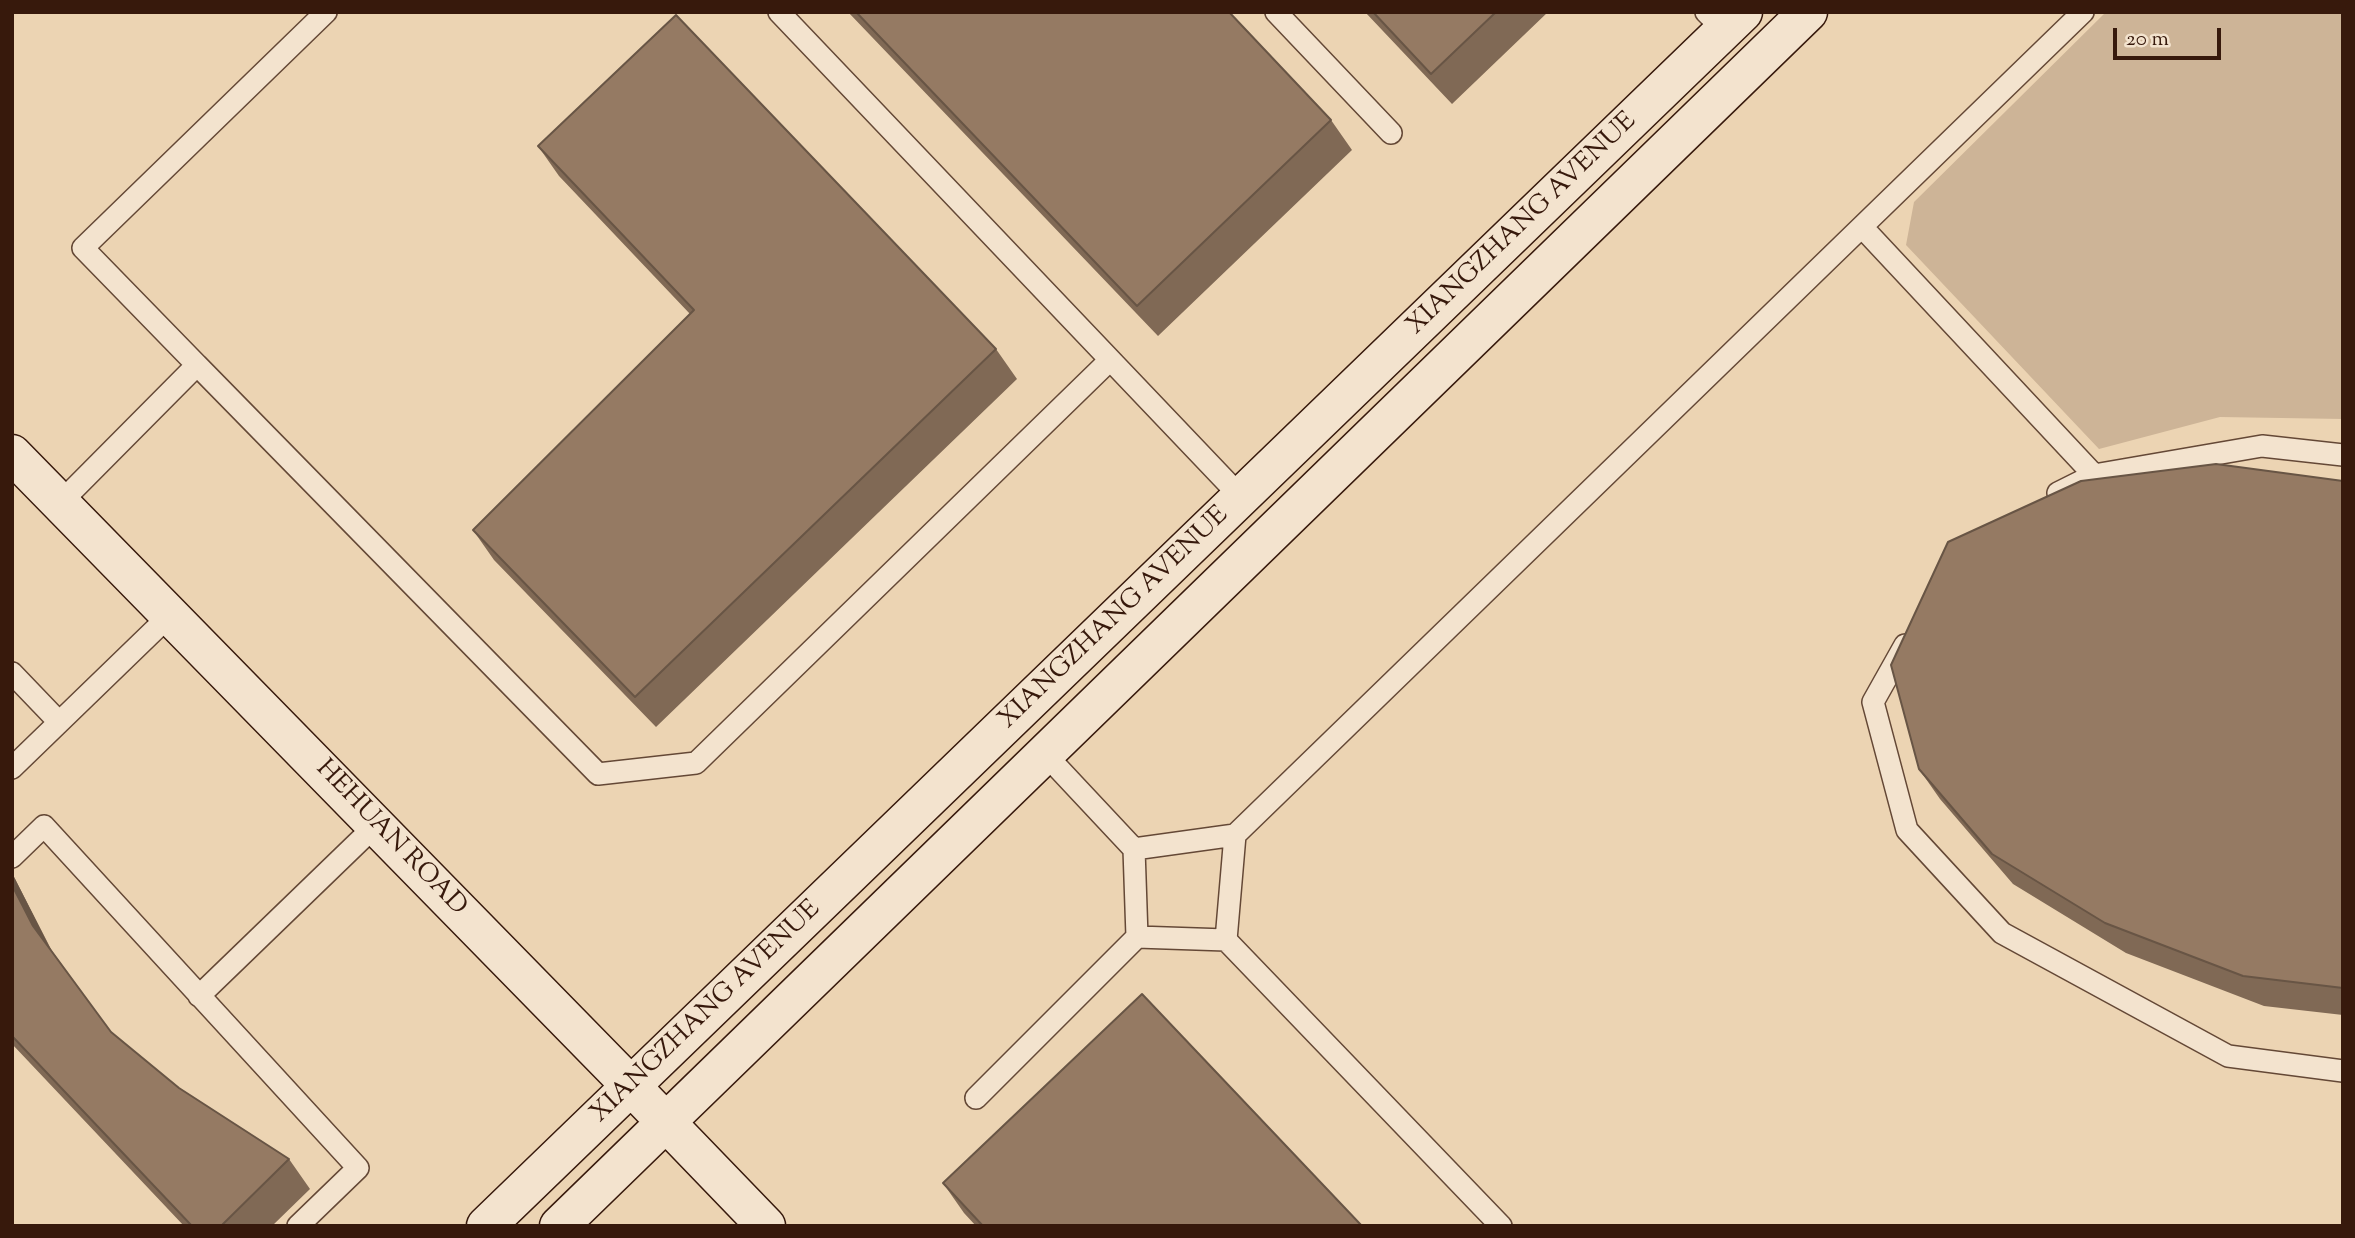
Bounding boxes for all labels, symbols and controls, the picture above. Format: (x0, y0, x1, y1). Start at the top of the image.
scale bar (2117, 14, 2226, 58)
text: 20 m (2126, 25, 2169, 55)
street label: XIANGZHANG AVENUE (1402, 107, 1644, 343)
street label: XIANGZHANG AVENUE (994, 501, 1236, 737)
street label: HEHUAN ROAD (308, 755, 472, 923)
street label: XIANGZHANG AVENUE (586, 895, 828, 1131)

